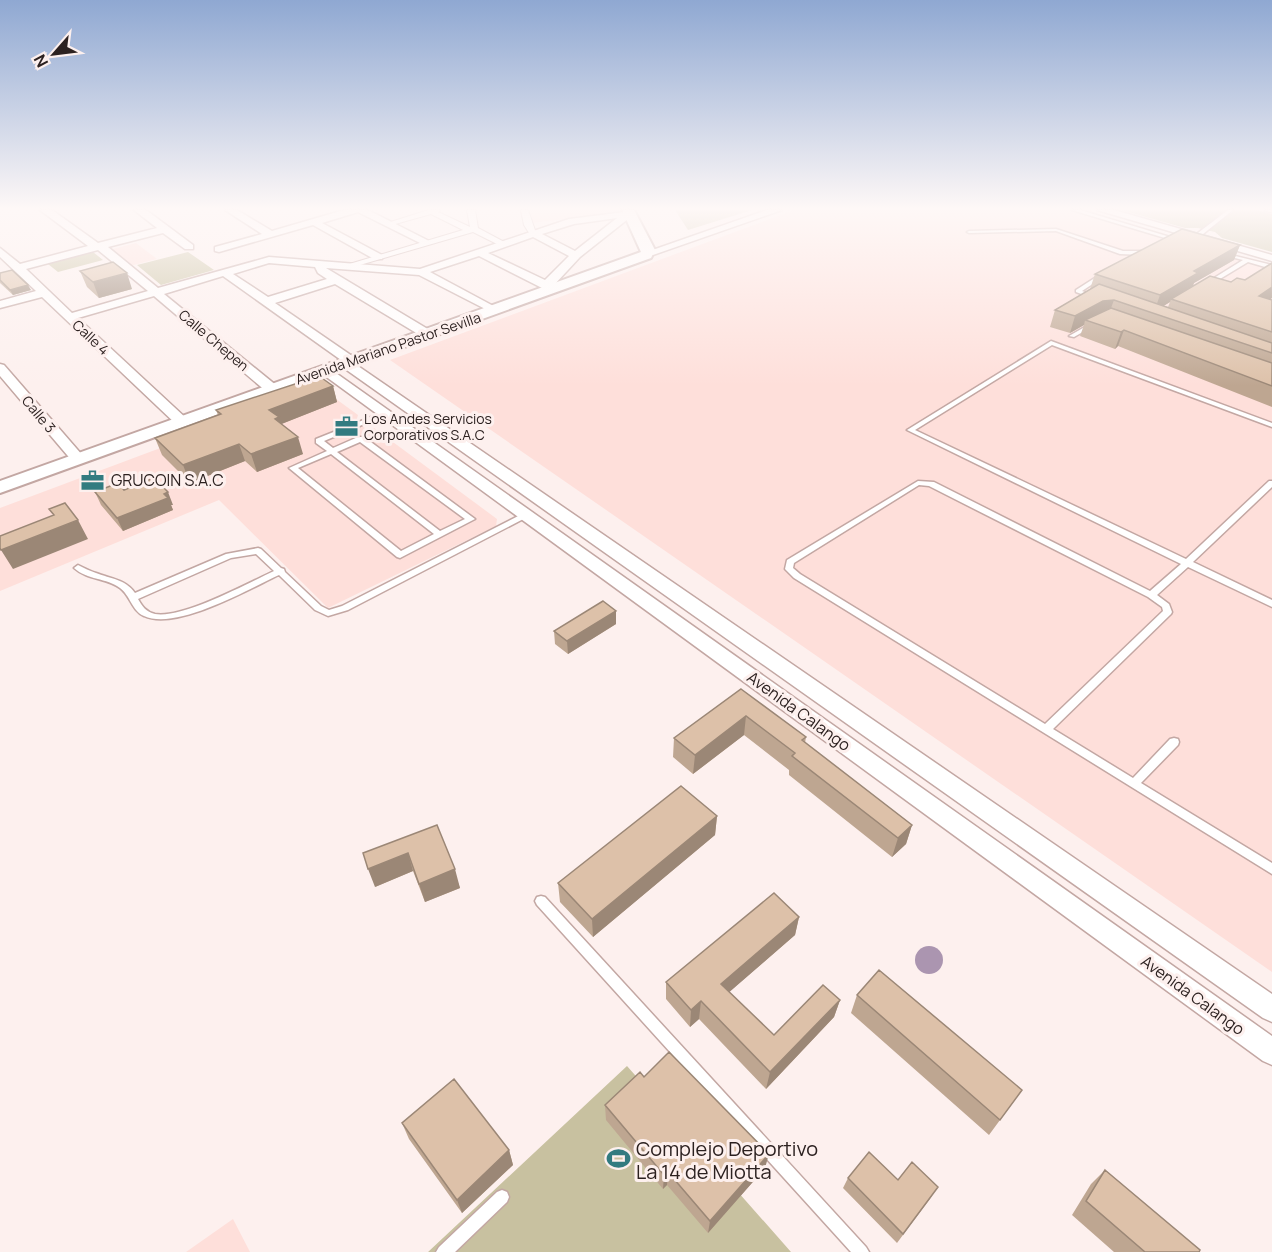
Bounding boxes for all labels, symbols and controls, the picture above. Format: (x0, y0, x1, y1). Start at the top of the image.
north arrow (24, 24, 84, 84)
text: N (28, 51, 53, 71)
street label: Calle Chepen (175, 305, 253, 375)
street label: Avenida Mariano Pastor Sevilla (293, 307, 483, 389)
street label: Calle 4 (69, 315, 113, 359)
street label: Calle 3 (18, 391, 60, 437)
place label: Los Andes Servicios Corporativos S.A.C (364, 409, 492, 444)
office icon: Los Andes Servicios Corporativos S.A.C (333, 413, 359, 439)
office icon: GRUCOIN S.A.C (80, 467, 106, 493)
place label: GRUCOIN S.A.C (111, 469, 224, 491)
street label: Avenida Calango (743, 666, 855, 756)
street label: Avenida Calango (1137, 950, 1249, 1040)
place label: Complejo Deportivo La 14 de Miotta (636, 1135, 818, 1185)
sports icon: Complejo Deportivo La 14 de Miotta (605, 1146, 631, 1172)

